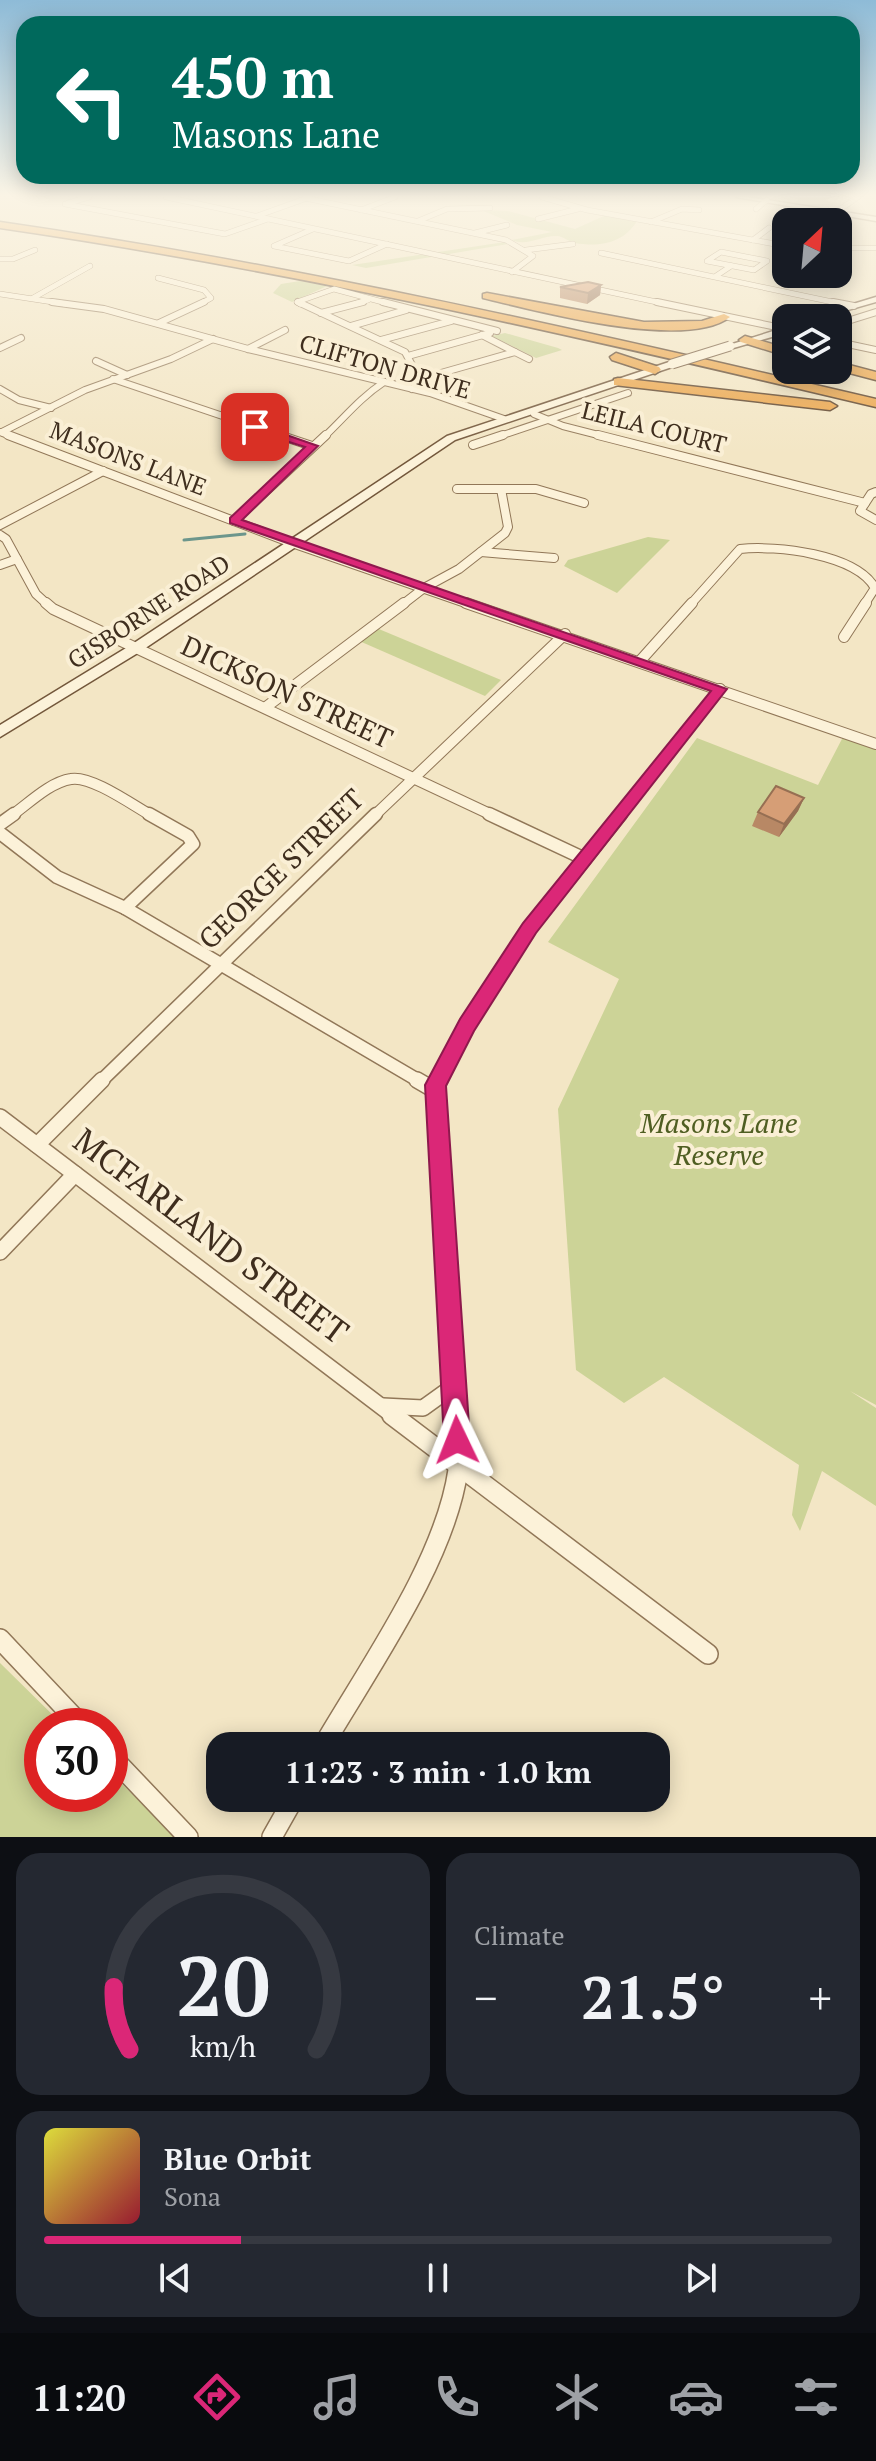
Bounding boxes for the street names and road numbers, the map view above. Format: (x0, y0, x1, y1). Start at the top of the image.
street label: CLIFTON DRIVE (296, 326, 475, 406)
street label: LEILA COURT (578, 394, 730, 461)
street label: MASONS LANE (46, 414, 211, 503)
street label: GISBORNE ROAD (61, 547, 236, 676)
street label: DICKSON STREET (176, 626, 399, 757)
street label: GEORGE STREET (190, 780, 371, 957)
street label: MCFARLAND STREET (65, 1117, 358, 1354)

